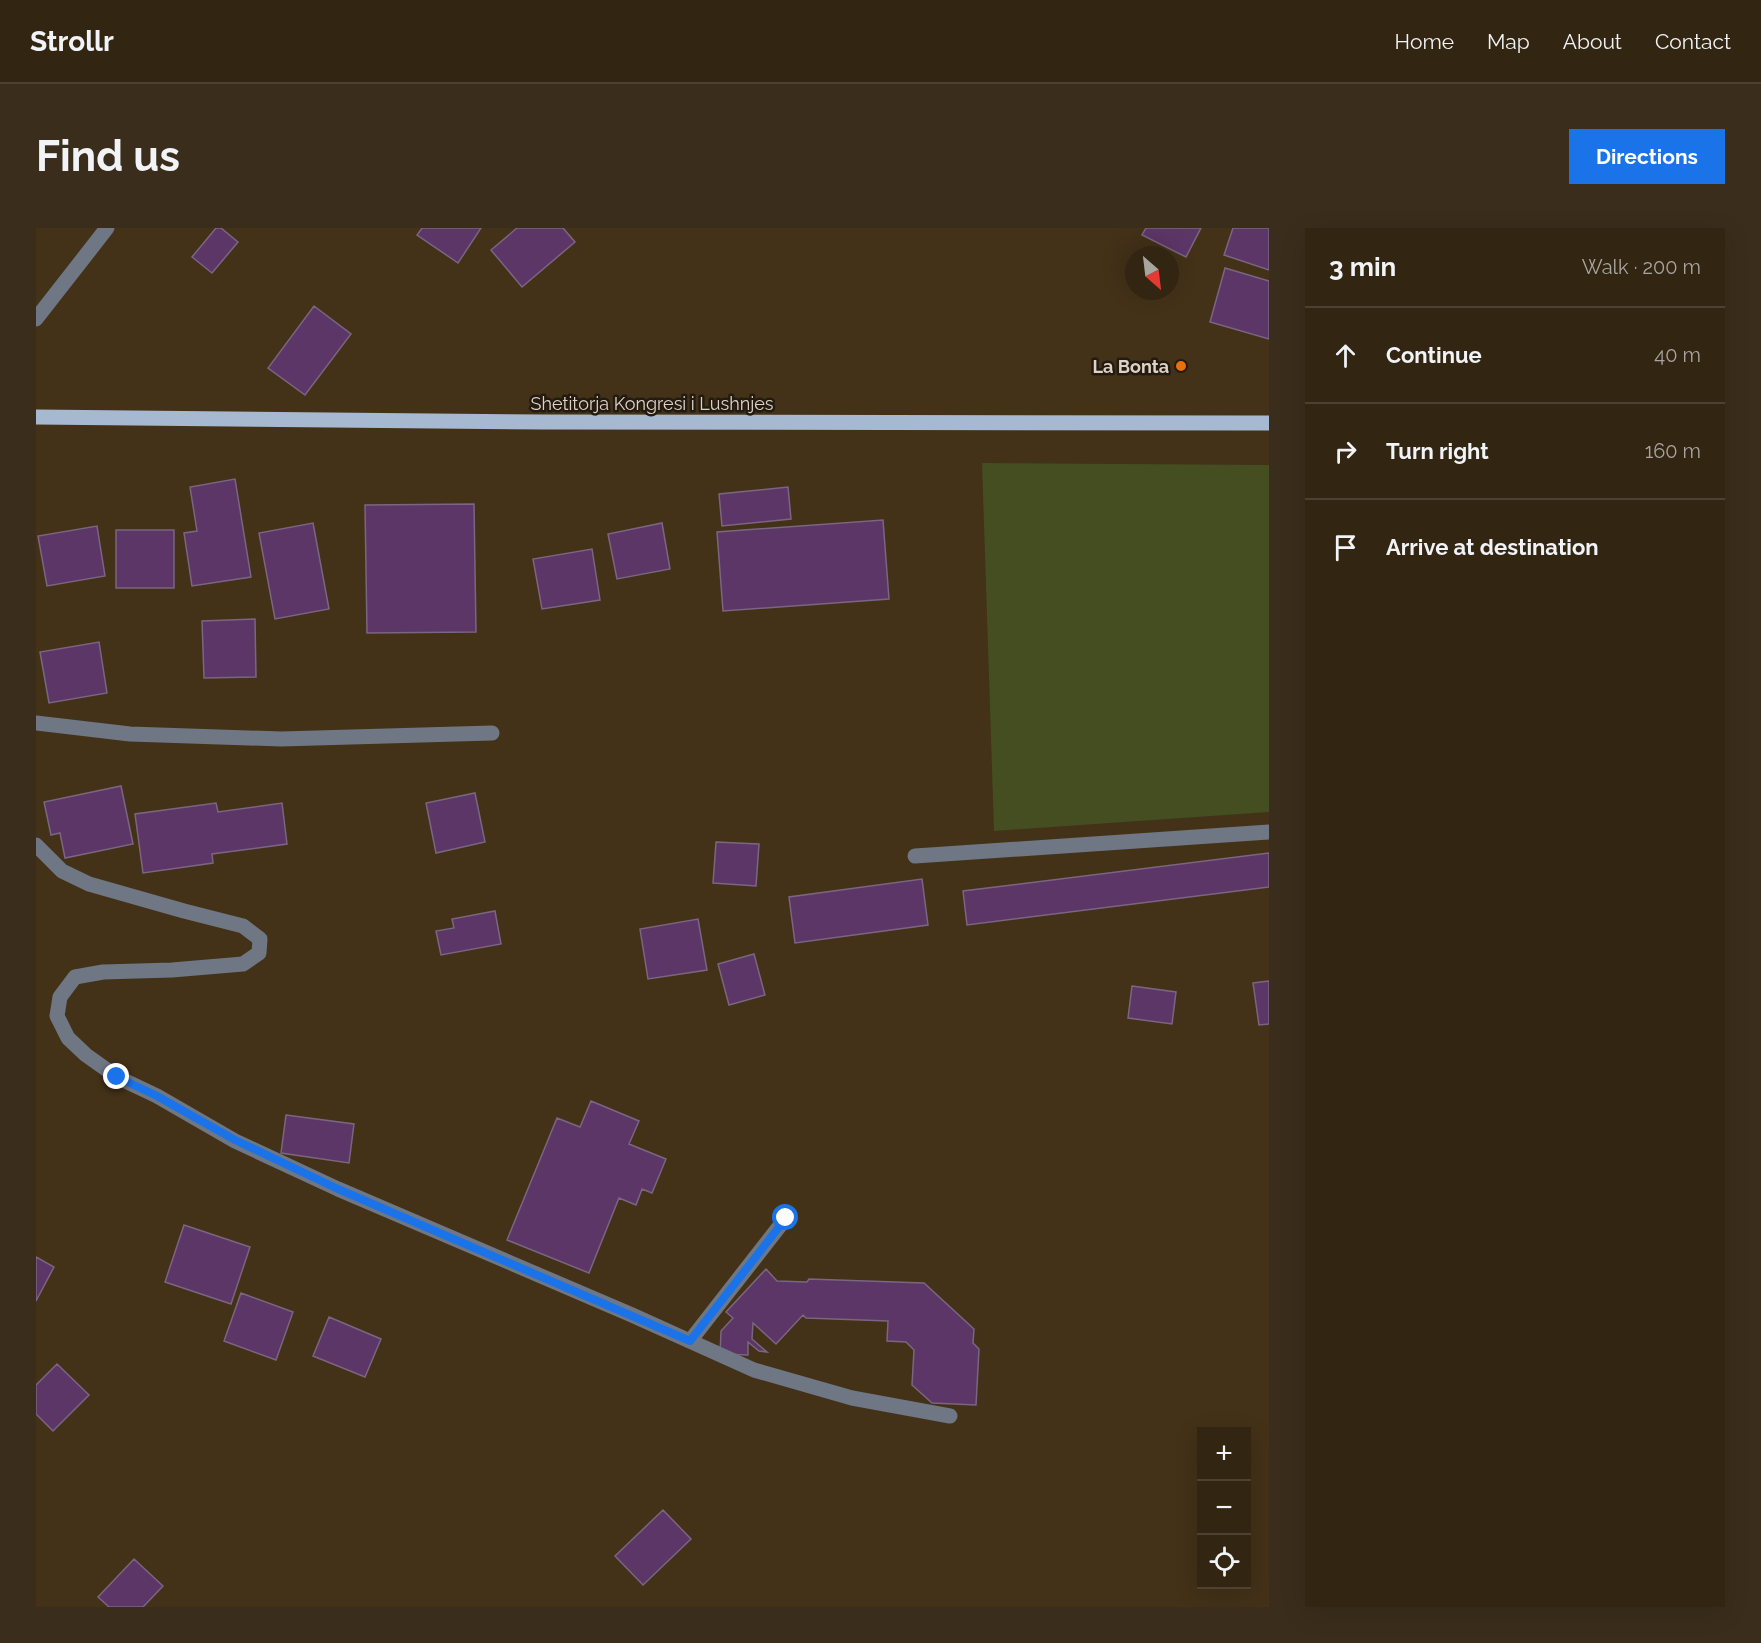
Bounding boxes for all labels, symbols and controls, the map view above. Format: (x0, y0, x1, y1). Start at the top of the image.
text: Strollr (30, 25, 114, 58)
text: Home (1395, 29, 1454, 54)
text: Map (1487, 29, 1530, 54)
text: About (1563, 29, 1622, 54)
text: Contact (1655, 29, 1731, 54)
button: Directions (1569, 129, 1725, 184)
text: Find us (36, 132, 180, 181)
north arrow (1125, 246, 1179, 300)
text: 3 min (1329, 252, 1396, 282)
text: Walk · 200 m (1582, 255, 1701, 279)
icon: ahead (1329, 339, 1362, 372)
text: Continue (1386, 342, 1482, 368)
text: 40 m (1654, 343, 1701, 367)
place label: La Bonta (1093, 356, 1169, 377)
marker: La Bonta (1174, 359, 1188, 373)
street label: Shetitorja Kongresi i Lushnjes (530, 393, 774, 414)
icon: right (1329, 435, 1362, 468)
text: Turn right (1386, 438, 1489, 464)
text: 160 m (1645, 439, 1701, 463)
icon: arrive (1329, 531, 1362, 564)
text: Arrive at destination (1386, 534, 1599, 560)
route end (103, 1063, 129, 1089)
route start (772, 1204, 798, 1230)
map controls (1197, 1427, 1251, 1589)
button: + (1197, 1427, 1251, 1481)
button: − (1197, 1481, 1251, 1535)
button: locate (1197, 1535, 1251, 1589)

